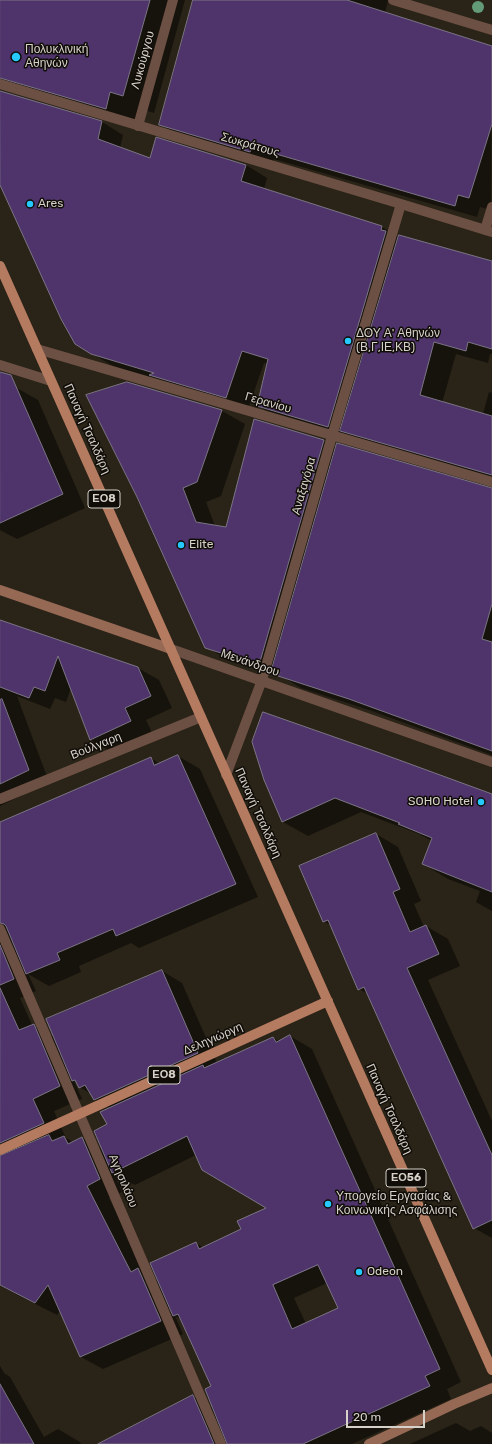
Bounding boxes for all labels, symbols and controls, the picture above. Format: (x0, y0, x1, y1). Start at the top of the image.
street label: Λυκούργου (128, 29, 158, 91)
place label: Πολυκλινική Αθηνών (25, 43, 88, 71)
marker: Πολυκλινική Αθηνών (10, 51, 22, 63)
street label: Σωκράτους (219, 130, 281, 160)
place label: Ares (38, 197, 63, 211)
marker: Ares (25, 199, 35, 209)
place label: ΔΟΥ Α' Αθηνών (Β,Γ,ΙΕ,ΚΒ) (356, 327, 440, 355)
marker: ΔΟΥ Α' Αθηνών (Β,Γ,ΙΕ,ΚΒ) (343, 336, 353, 346)
street label: Παναγή Τσαλδάρη (61, 382, 113, 476)
street label: Γερανίου (243, 390, 293, 416)
street label: Αναξαγόρα (289, 456, 319, 516)
road number: ΕΟ8 (88, 490, 120, 508)
place label: Elite (189, 538, 214, 552)
marker: Elite (176, 540, 186, 550)
street label: Μενάνδρου (219, 646, 281, 680)
street label: Βούλγαρη (68, 729, 124, 763)
street label: Παναγή Τσαλδάρη (232, 766, 284, 860)
place label: SOHO Hotel (408, 795, 473, 809)
marker: SOHO Hotel (476, 797, 486, 807)
street label: Δεληγιώργη (181, 1019, 245, 1059)
street label: Παναγή Τσαλδάρη (363, 1062, 415, 1156)
road number: ΕΟ8 (148, 1066, 180, 1084)
street label: Αγησιλάου (105, 1152, 141, 1210)
road number: ΕΟ56 (386, 1169, 426, 1187)
place label: Υποργείο Εργασίας & Κοινωνικής Ασφάλισης (336, 1190, 457, 1218)
marker: Υποργείο Εργασίας & Κοινωνικής Ασφάλισης (323, 1199, 333, 1209)
place label: Odeon (367, 1265, 403, 1279)
marker: Odeon (354, 1267, 364, 1277)
scale bar (348, 1402, 427, 1428)
text: 20 m (353, 1410, 381, 1424)

